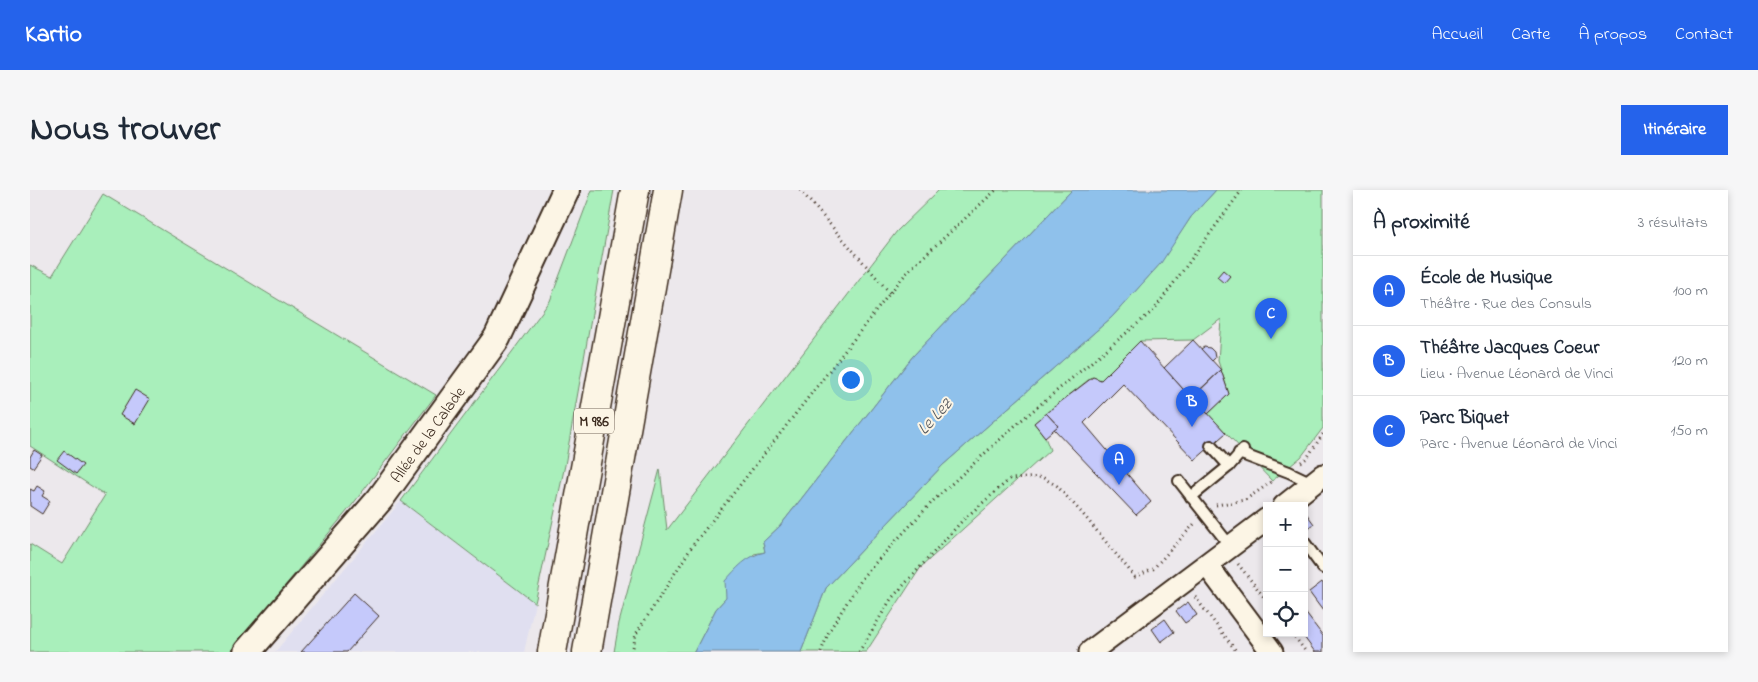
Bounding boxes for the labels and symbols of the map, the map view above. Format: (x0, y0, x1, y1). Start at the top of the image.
pin: C (1255, 298, 1287, 339)
your location (838, 367, 864, 393)
street label: Allée de la Calade (385, 381, 472, 488)
pin: B (1176, 386, 1208, 427)
water label: Le Lez (912, 392, 960, 441)
road number: M 986 (574, 408, 614, 434)
pin: A (1103, 444, 1135, 485)

